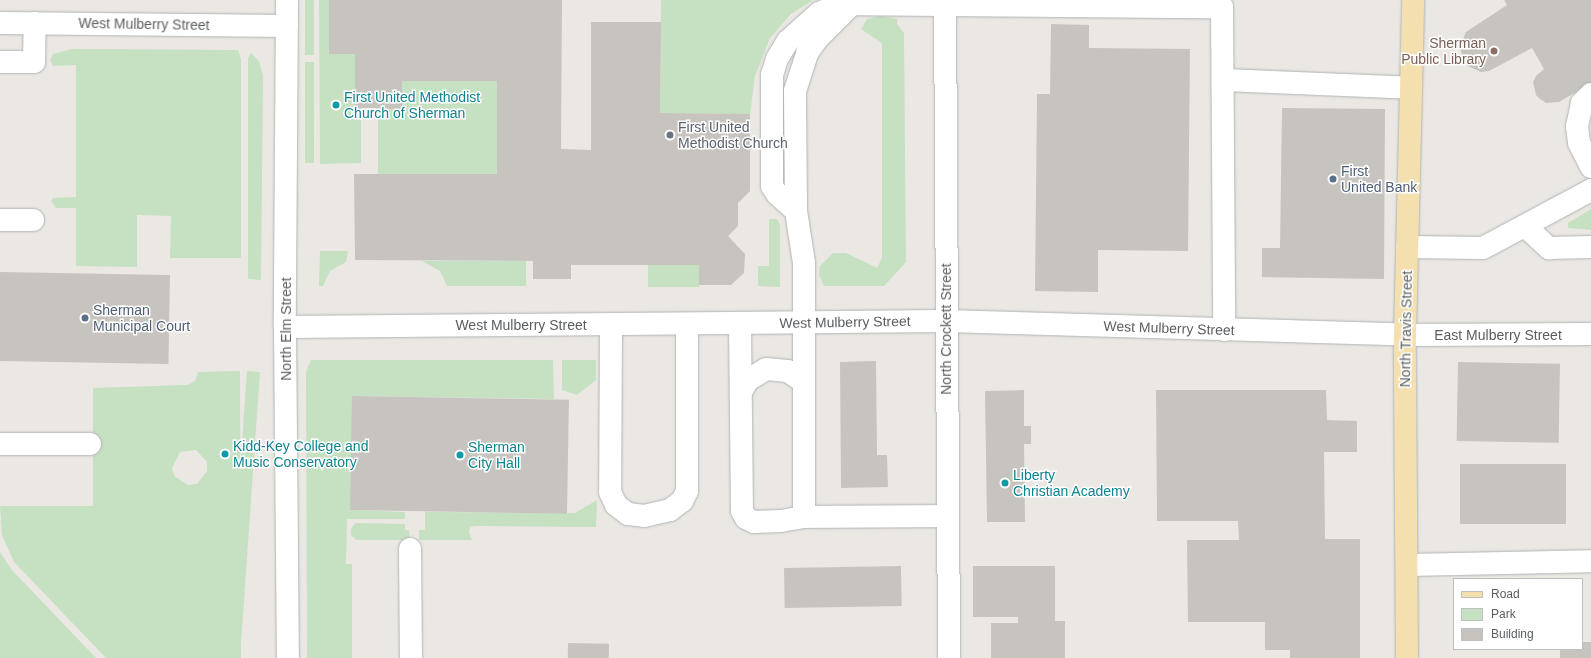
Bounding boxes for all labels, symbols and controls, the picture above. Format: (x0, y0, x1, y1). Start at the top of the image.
street label: West Mulberry Street (78, 14, 210, 34)
place label: Sherman Public Library (1401, 35, 1486, 68)
marker: Sherman Public Library (1489, 46, 1499, 56)
place label: First United Methodist Church of Sherman (344, 89, 480, 122)
marker: First United Methodist Church of Sherman (331, 100, 341, 110)
place label: First United Methodist Church (678, 119, 788, 152)
marker: First United Methodist Church (665, 130, 675, 140)
place label: First United Bank (1341, 163, 1417, 196)
marker: First United Bank (1328, 174, 1338, 184)
street label: North Crockett Street (938, 263, 954, 395)
street label: North Travis Street (1397, 270, 1415, 388)
street label: North Elm Street (278, 277, 294, 381)
place label: Sherman Municipal Court (93, 302, 190, 334)
street label: West Mulberry Street (779, 312, 911, 332)
marker: Sherman Municipal Court (80, 313, 90, 323)
street label: West Mulberry Street (455, 317, 587, 333)
street label: West Mulberry Street (1103, 317, 1235, 339)
street label: East Mulberry Street (1434, 327, 1562, 343)
place label: Kidd-Key College and Music Conservatory (233, 438, 368, 470)
place label: Sherman City Hall (468, 439, 525, 472)
marker: Kidd-Key College and Music Conservatory (220, 449, 230, 459)
marker: Sherman City Hall (455, 450, 465, 460)
place label: Liberty Christian Academy (1013, 467, 1130, 500)
marker: Liberty Christian Academy (1000, 478, 1010, 488)
legend (1453, 578, 1583, 650)
text: Road (1491, 587, 1520, 601)
text: Park (1491, 607, 1516, 621)
text: Building (1491, 627, 1534, 641)

